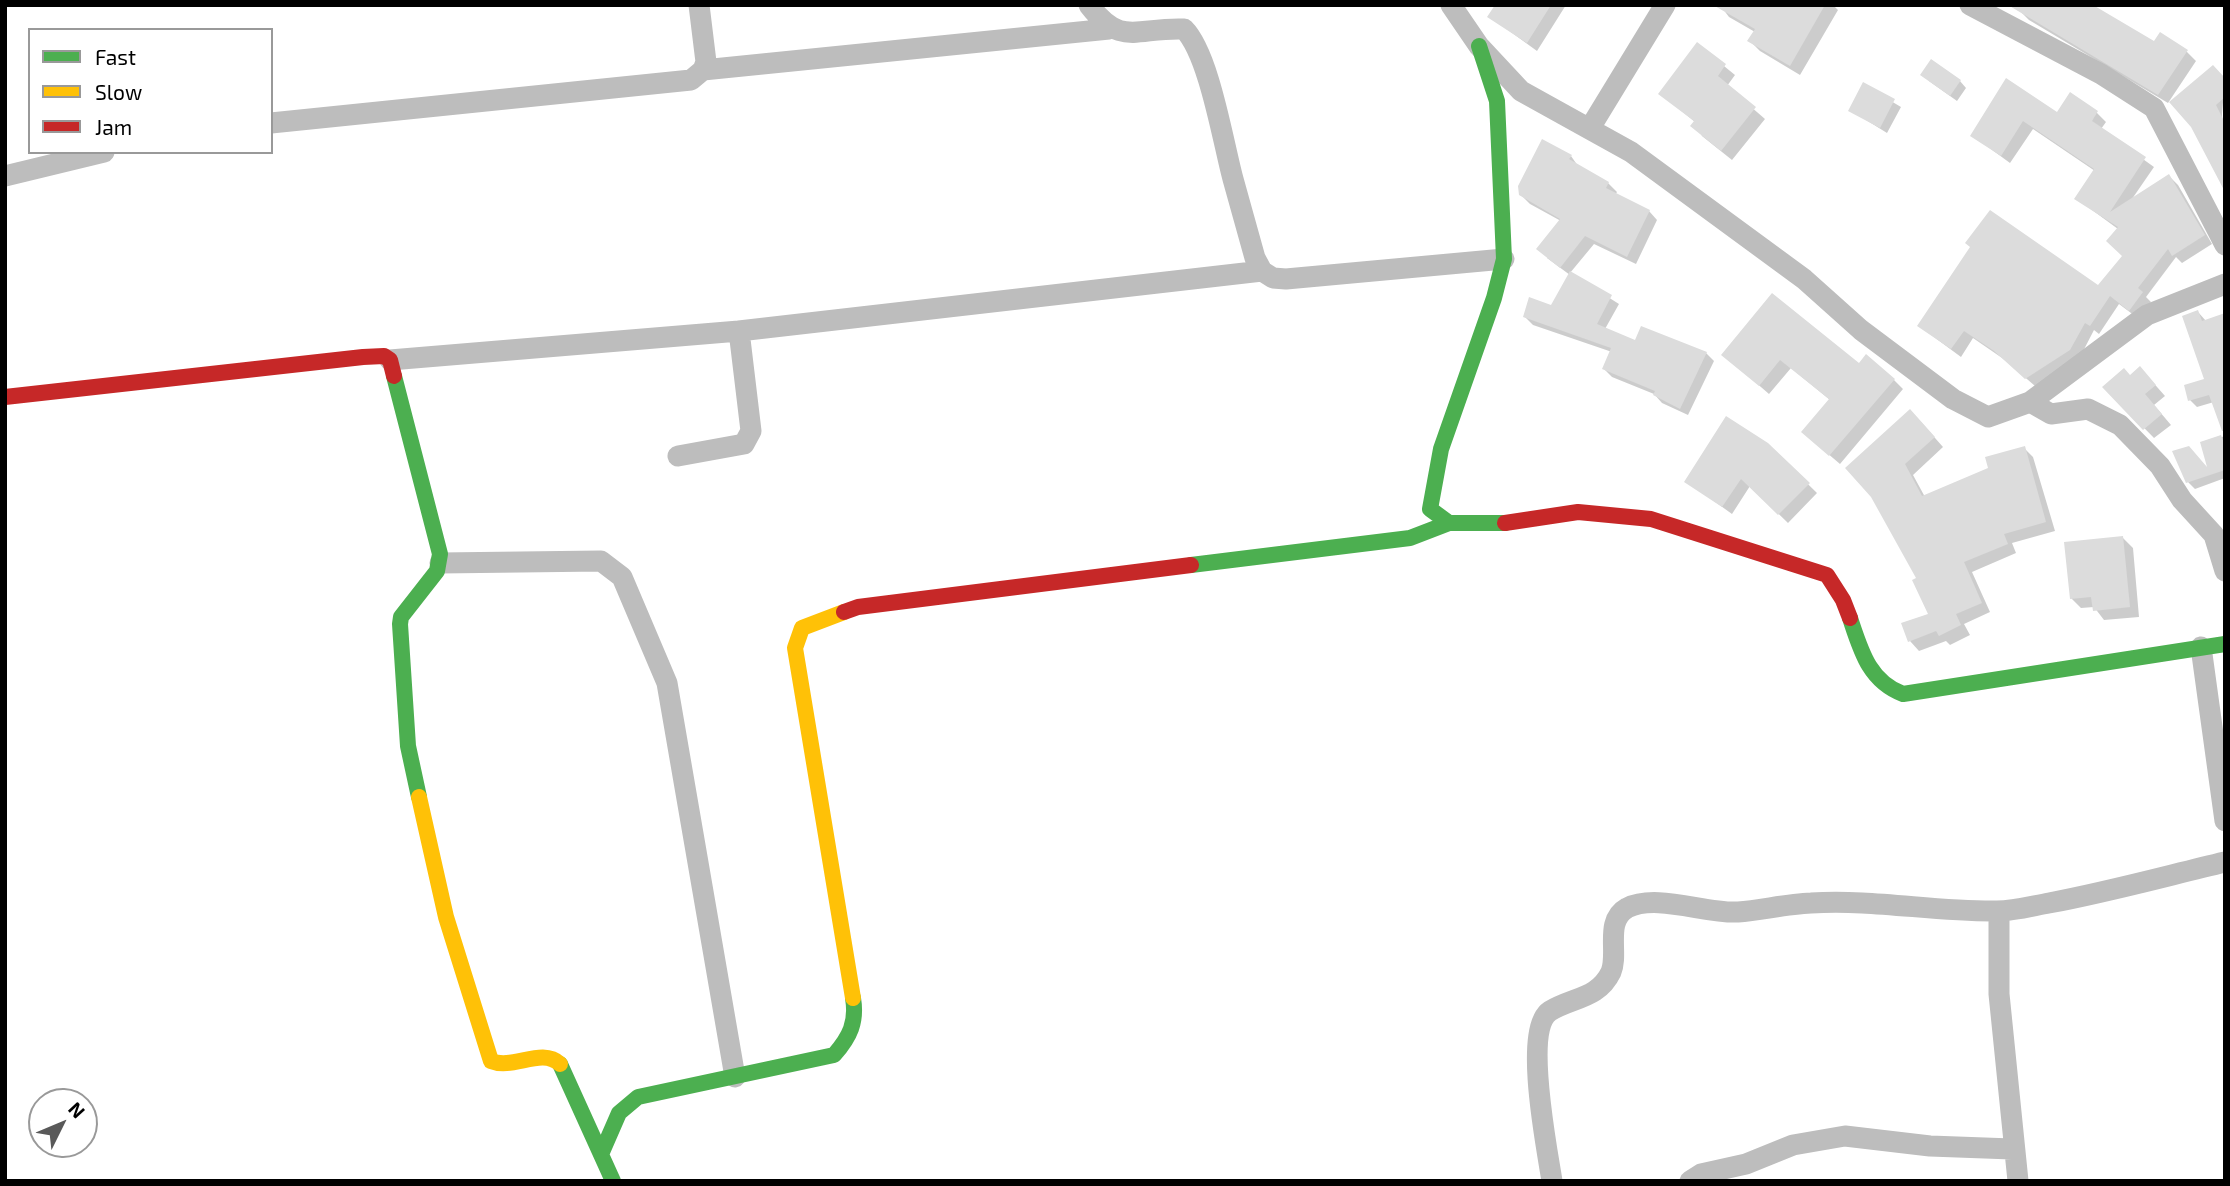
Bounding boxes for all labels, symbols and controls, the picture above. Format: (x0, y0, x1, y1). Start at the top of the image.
legend (28, 28, 273, 154)
text: Fast (95, 44, 136, 69)
text: Slow (95, 79, 142, 104)
text: Jam (95, 114, 132, 139)
north arrow (28, 1088, 98, 1158)
text: N (64, 1097, 90, 1123)

